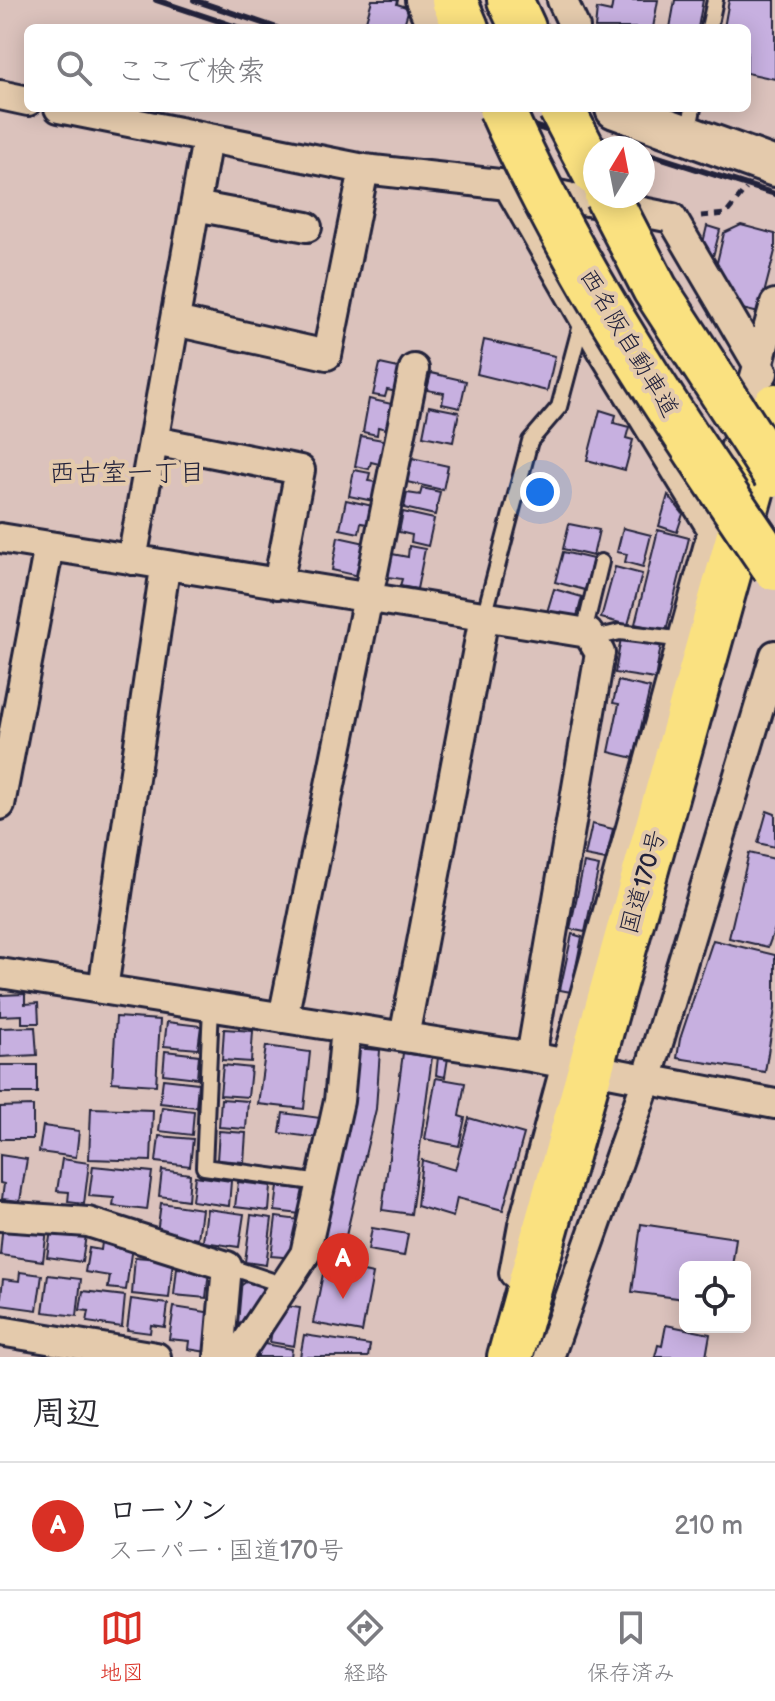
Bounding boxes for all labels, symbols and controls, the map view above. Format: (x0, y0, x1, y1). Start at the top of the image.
search box (24, 24, 751, 112)
icon: search (52, 46, 96, 90)
text: ここで検索 (116, 54, 266, 90)
north arrow (583, 136, 655, 208)
street label: 西名阪自動車道 (573, 264, 685, 422)
district label: 西古室一丁目 (49, 458, 205, 489)
your location (520, 472, 560, 512)
street label: 国道170号 (614, 826, 672, 938)
pin: A (317, 1233, 369, 1299)
map controls (679, 1261, 751, 1333)
button: locate (679, 1261, 751, 1333)
text: 周辺 (32, 1393, 100, 1434)
text: ローソン (108, 1493, 228, 1529)
text: A (50, 1511, 66, 1542)
text: 210 m (674, 1511, 743, 1542)
text: スーパー · 国道170号 (108, 1536, 344, 1567)
tab: 地図 (100, 1606, 144, 1687)
tab: 経路 (343, 1606, 387, 1687)
tab: 保存済み (587, 1606, 675, 1687)

